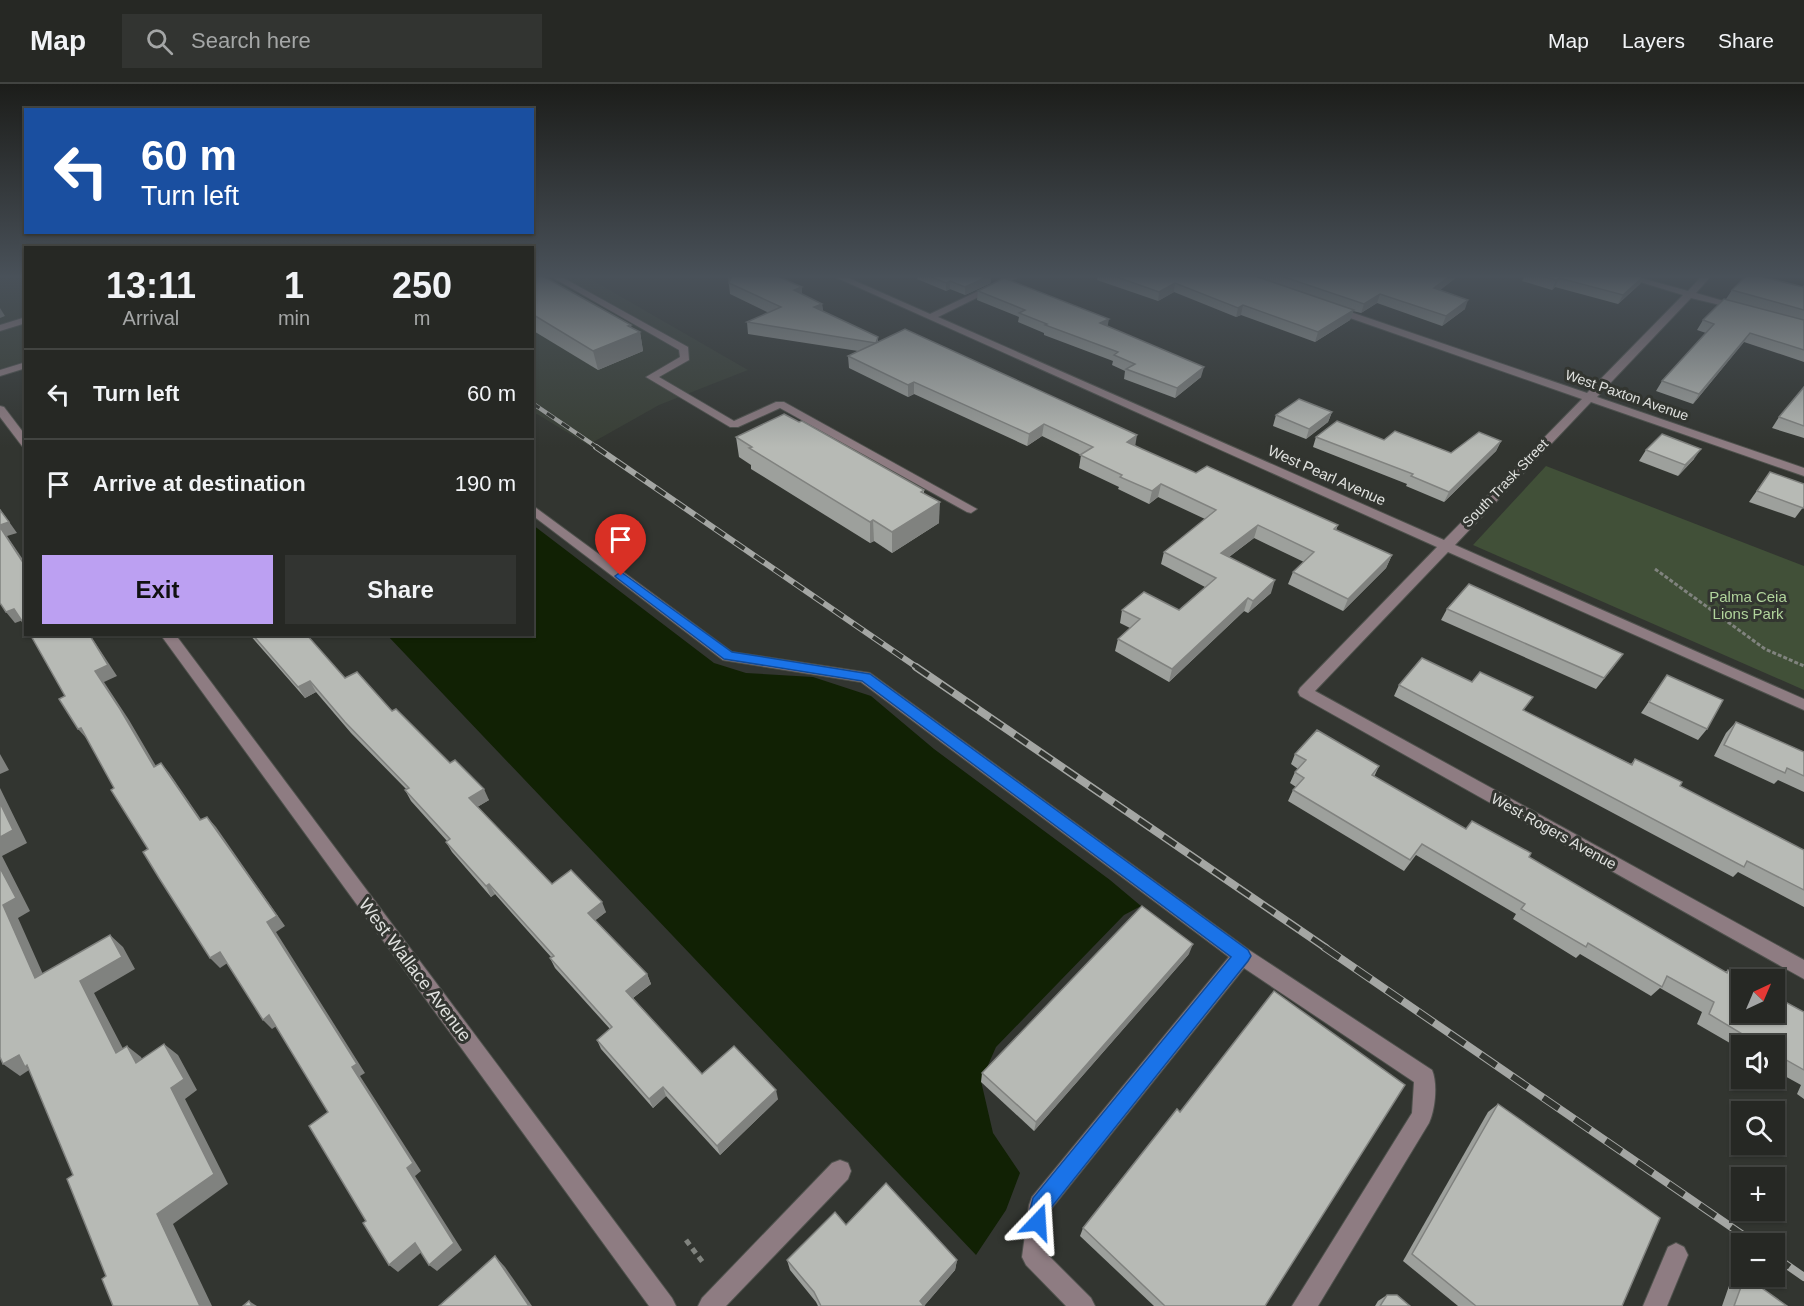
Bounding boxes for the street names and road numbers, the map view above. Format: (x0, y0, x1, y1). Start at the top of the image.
street label: West Paxton Avenue (1563, 366, 1691, 424)
street label: South Trask Street (1459, 436, 1551, 530)
street label: West Pearl Avenue (1266, 441, 1388, 509)
street label: West Rogers Avenue (1488, 790, 1620, 872)
street label: West Wallace Avenue (355, 895, 475, 1045)

